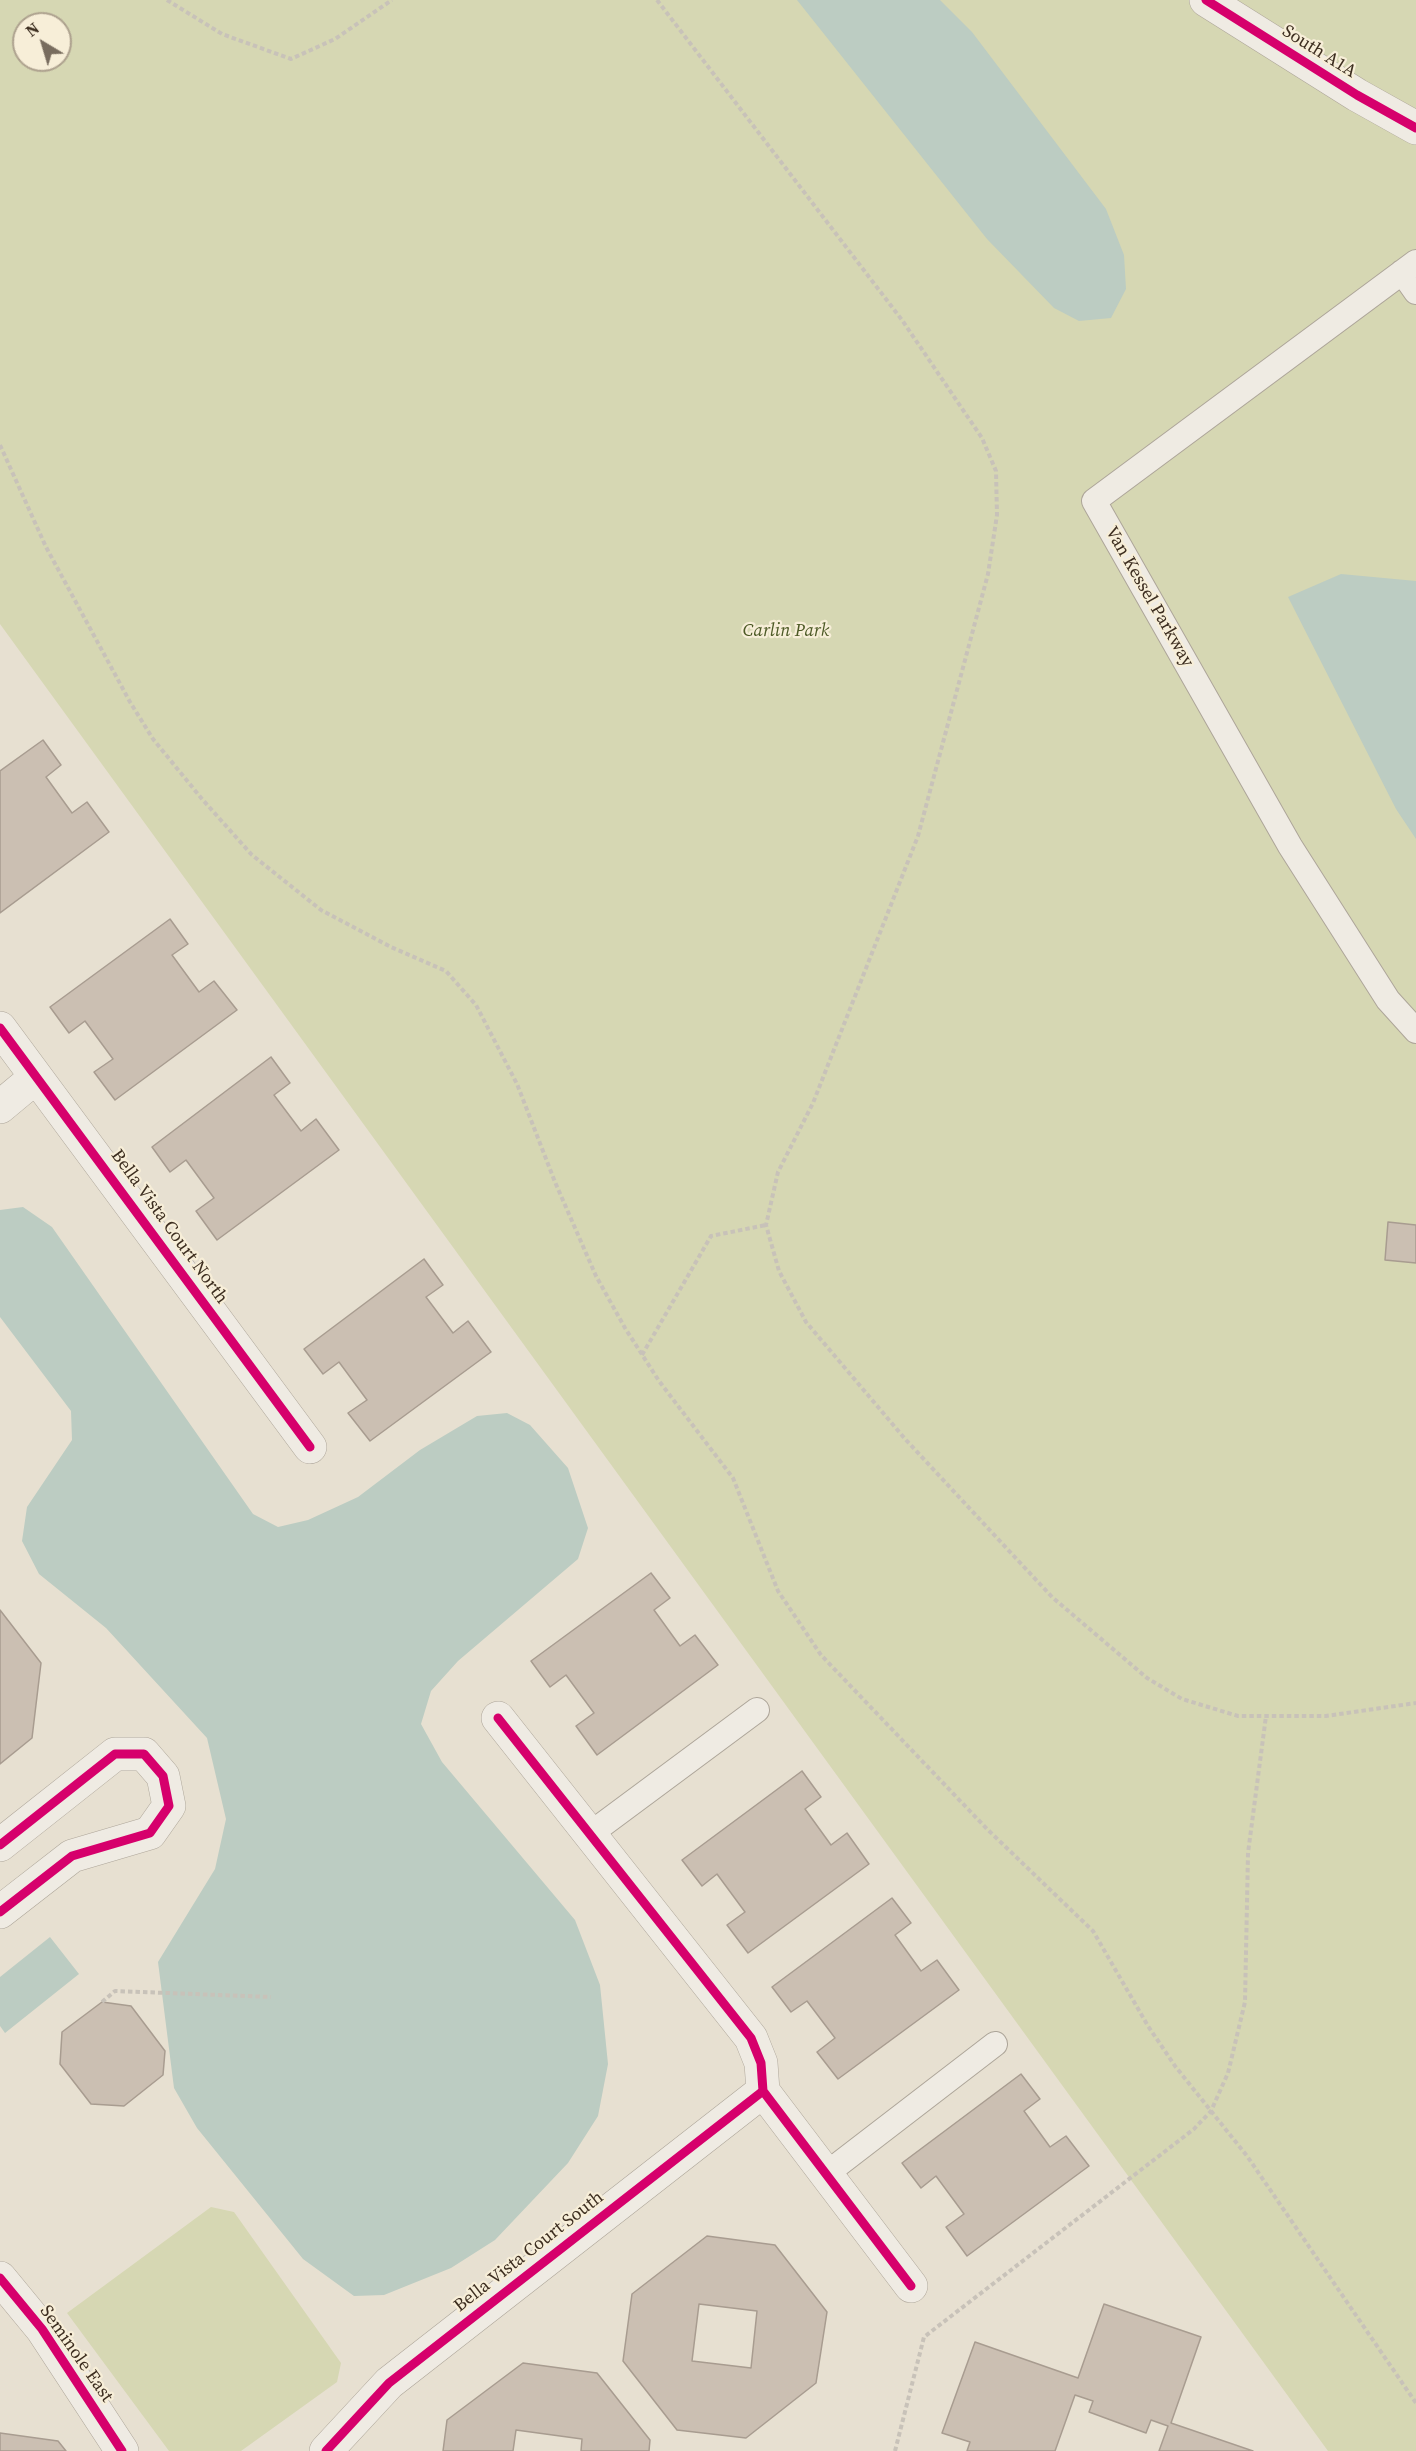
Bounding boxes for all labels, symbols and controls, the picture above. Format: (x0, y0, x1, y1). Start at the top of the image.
north arrow (12, 12, 72, 72)
text: N (21, 17, 44, 42)
street label: South A1A (1278, 21, 1360, 83)
street label: Van Kessel Parkway (1100, 523, 1198, 671)
park label: Carlin Park (743, 620, 829, 642)
street label: Bella Vista Court North (106, 1146, 232, 1308)
street label: Bella Vista Court South (450, 2187, 608, 2317)
street label: Seminole East (35, 2302, 117, 2406)

